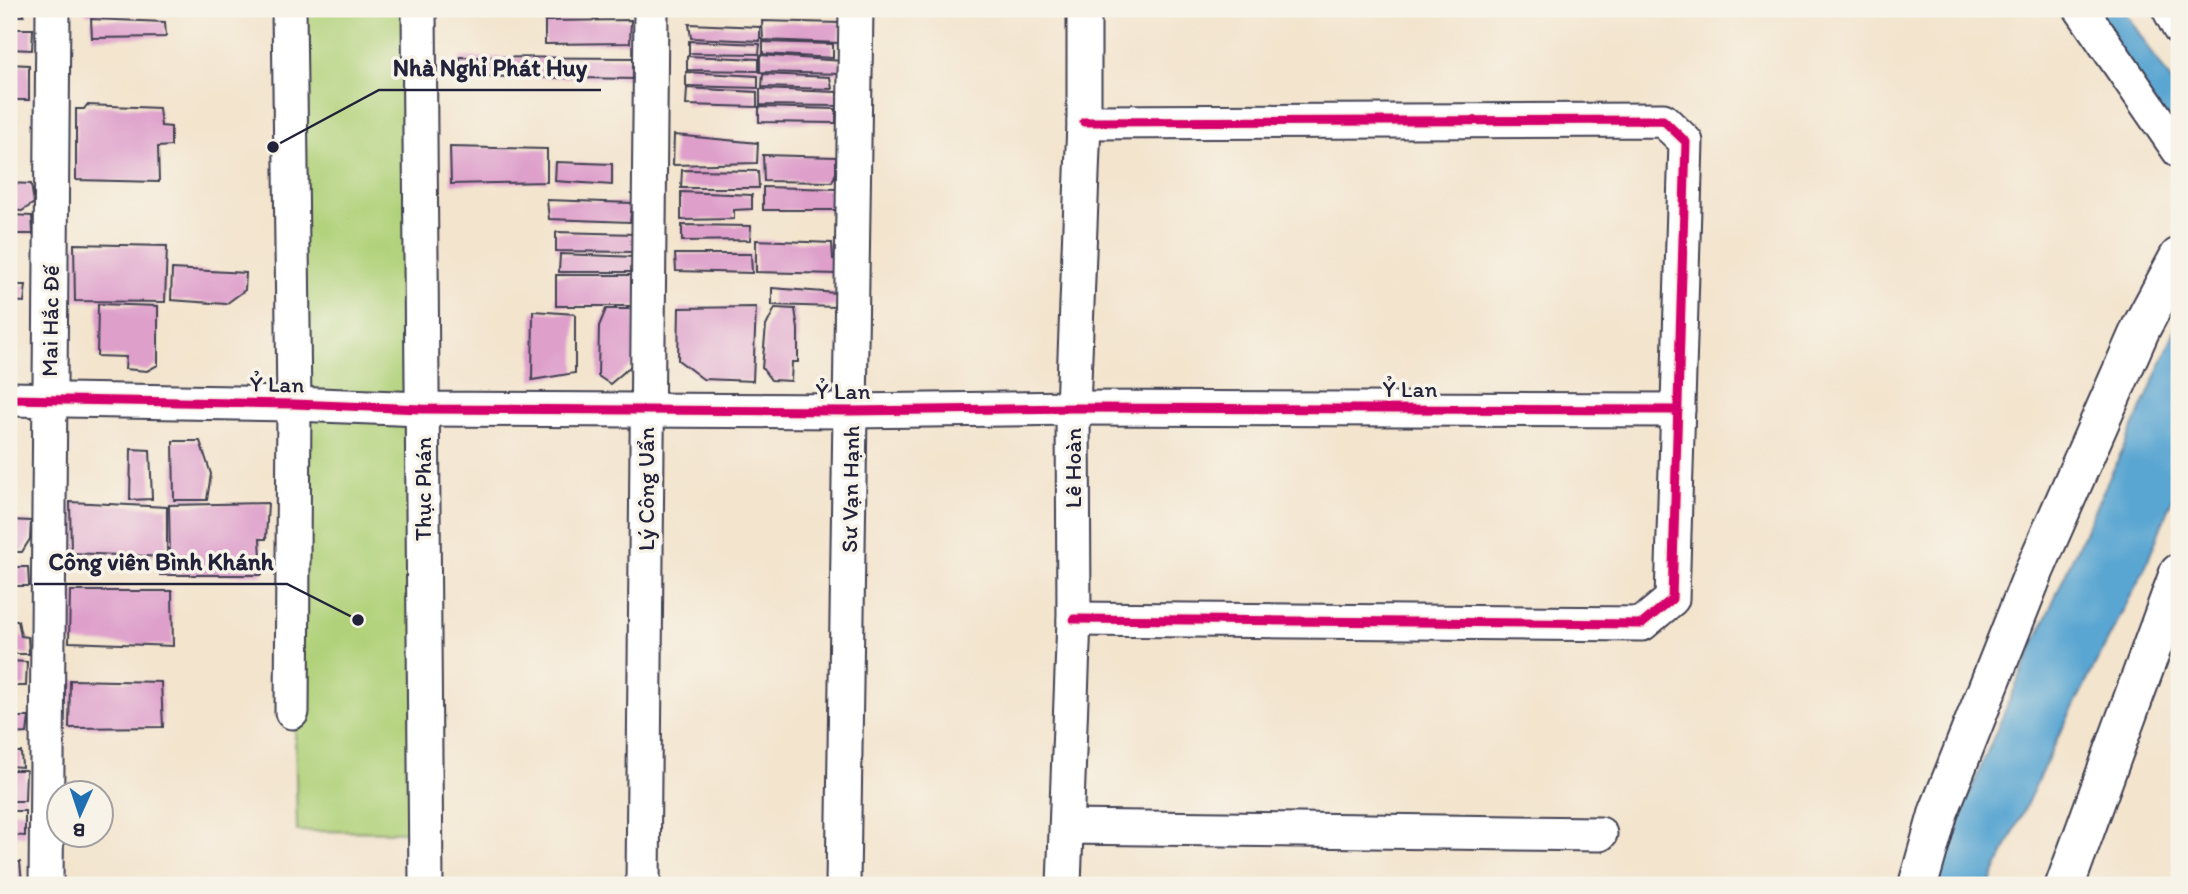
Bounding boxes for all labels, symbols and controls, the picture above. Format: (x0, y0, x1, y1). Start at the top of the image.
callout: Nhà Nghỉ Phát Huy (379, 45, 601, 90)
text: Nhà Nghỉ Phát Huy (393, 53, 588, 83)
street label: Mai Hắc Đế (35, 264, 65, 377)
street label: Ỷ Lan (249, 370, 305, 398)
street label: Ỷ Lan (1383, 375, 1437, 403)
street label: Ỷ Lan (816, 377, 870, 405)
street label: Sư Vạn Hạnh (835, 425, 865, 553)
street label: Lý Công Uẩn (632, 427, 660, 551)
street label: Lê Hoàn (1059, 428, 1087, 508)
street label: Thục Phán (409, 437, 437, 541)
callout: Công viên Bình Khánh (34, 539, 287, 584)
text: Công viên Bình Khánh (48, 547, 274, 577)
north arrow (46, 778, 116, 848)
text: B (72, 819, 86, 842)

